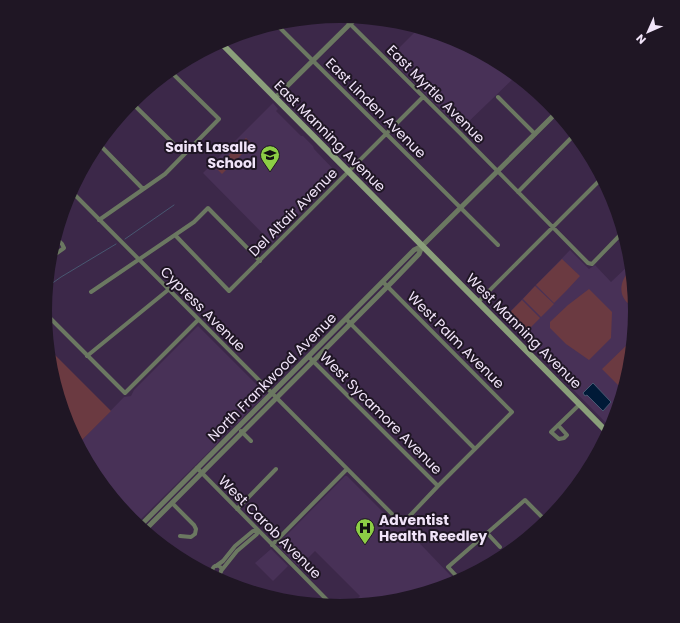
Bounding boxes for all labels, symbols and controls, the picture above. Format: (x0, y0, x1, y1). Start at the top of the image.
north arrow (628, 12, 668, 52)
text: N (632, 30, 650, 48)
street label: East Myrtle Avenue (382, 40, 490, 148)
street label: East Linden Avenue (321, 53, 431, 163)
street label: East Manning Avenue (270, 76, 390, 196)
place label: Saint Lasalle School (165, 137, 256, 173)
school or university icon: Saint Lasalle School (259, 144, 281, 172)
street label: Del Altair Avenue (244, 163, 342, 261)
street label: Cypress Avenue (156, 262, 250, 356)
street label: West Manning Avenue (462, 269, 586, 393)
street label: West Palm Avenue (403, 287, 509, 393)
street label: North Frankwood Avenue (203, 308, 341, 446)
street label: West Sycamore Avenue (315, 347, 447, 479)
street label: West Carob Avenue (214, 471, 326, 583)
place label: Adventist Health Reedley (379, 510, 487, 546)
hospital icon: Adventist Health Reedley (354, 517, 376, 545)

